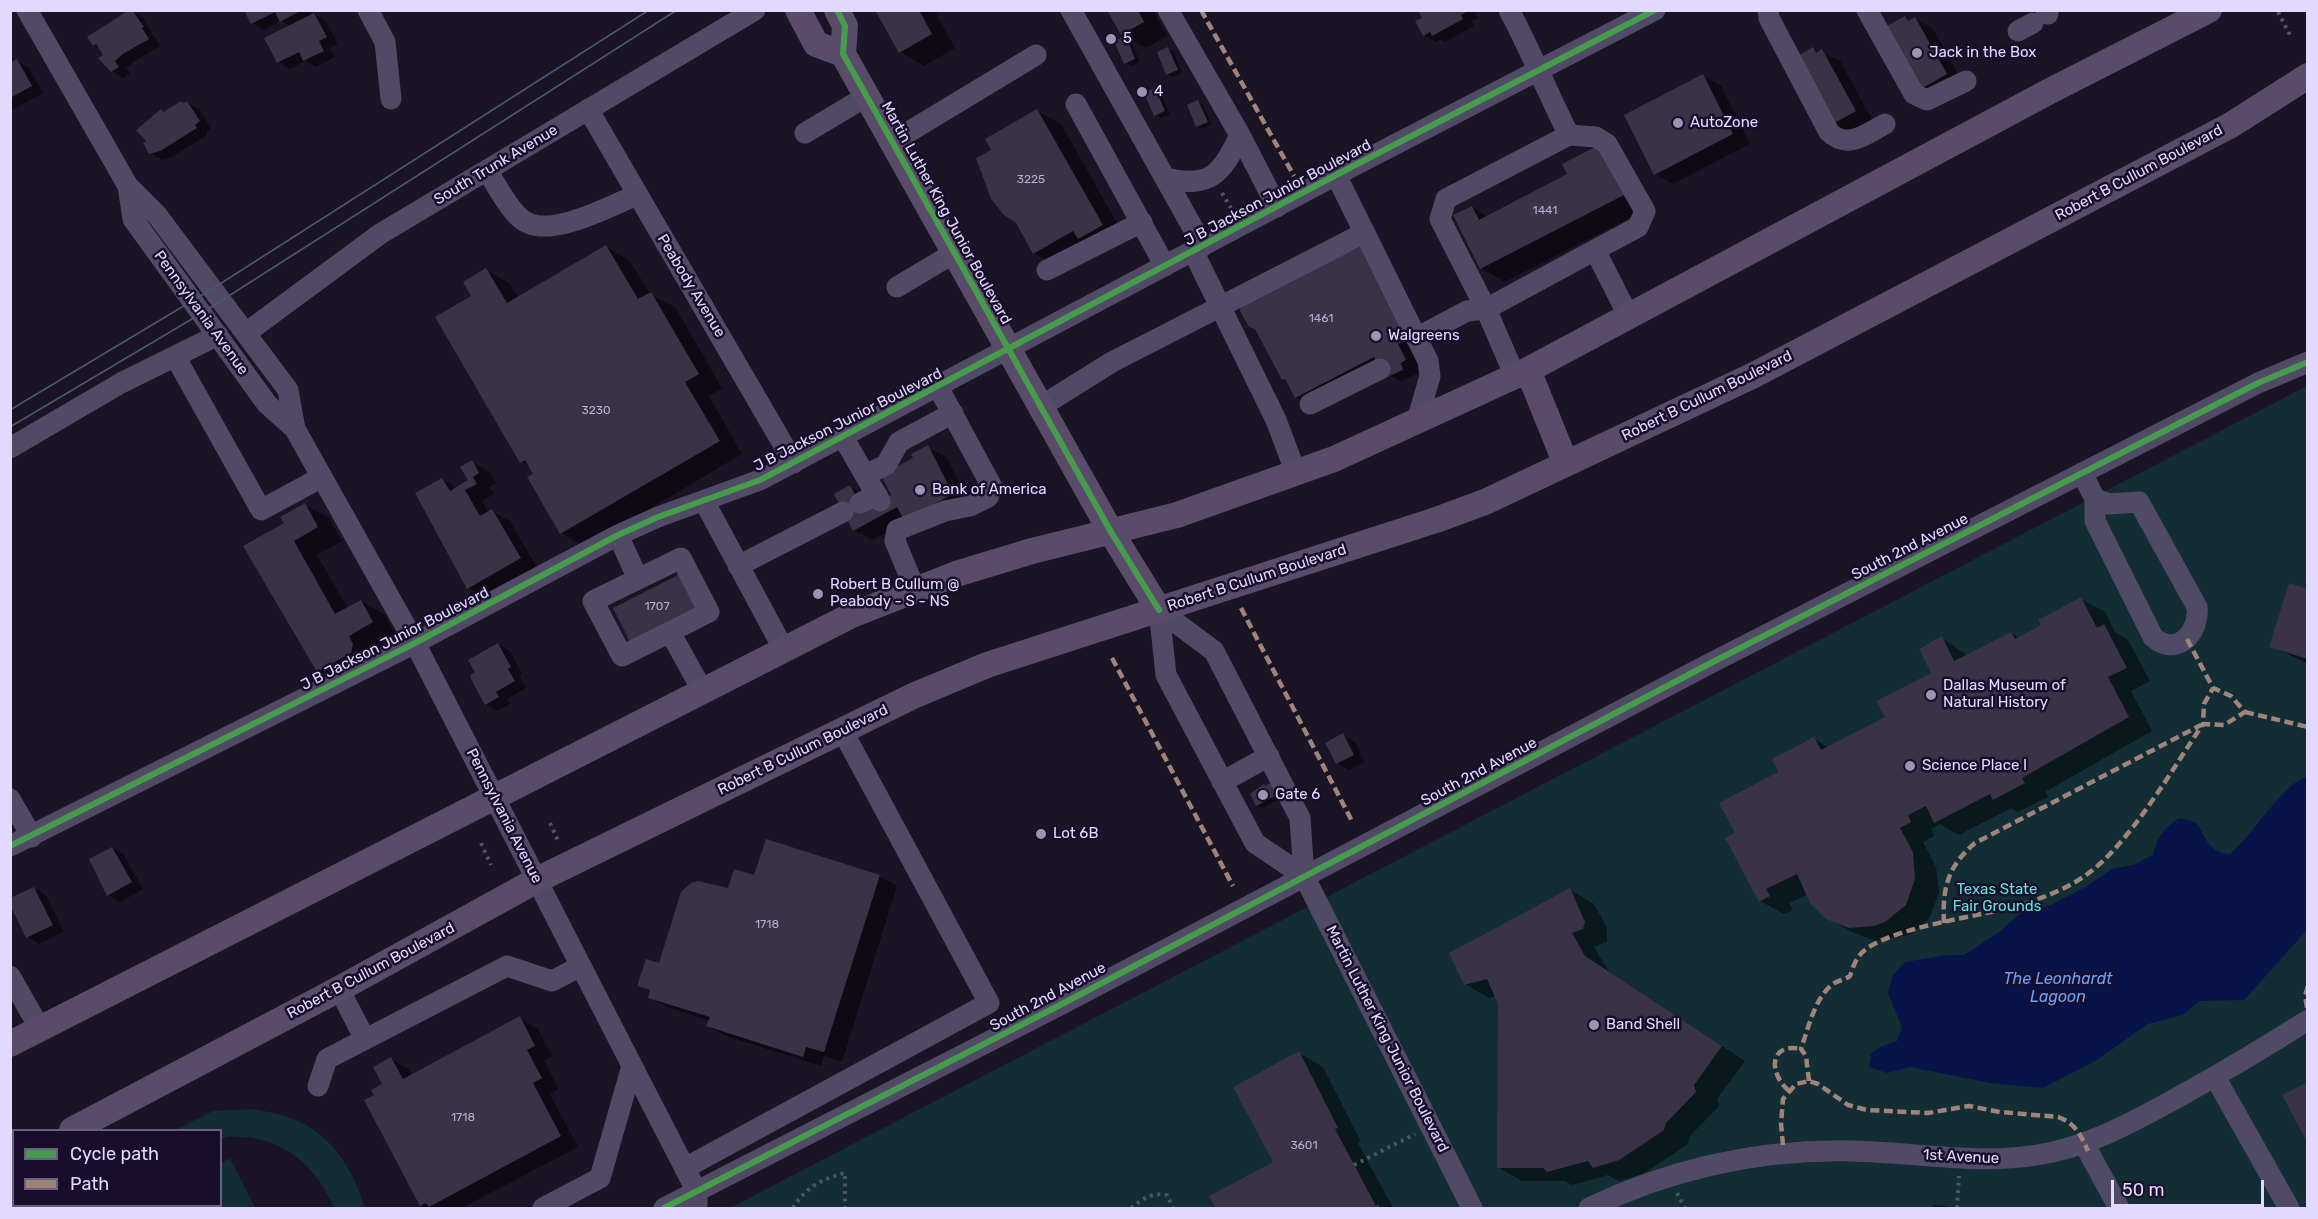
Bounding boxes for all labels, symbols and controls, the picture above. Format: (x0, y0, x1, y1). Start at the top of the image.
place label: 5 (1123, 30, 1132, 48)
marker: 5 (1104, 32, 1118, 46)
place label: Jack in the Box (1929, 44, 2036, 62)
marker: Jack in the Box (1910, 46, 1924, 60)
place label: 4 (1154, 83, 1163, 101)
marker: 4 (1135, 85, 1149, 99)
street label: Martin Luther King Junior Boulevard (877, 98, 1015, 328)
place label: AutoZone (1690, 114, 1758, 132)
marker: AutoZone (1671, 116, 1685, 130)
street label: South Trunk Avenue (431, 121, 561, 209)
street label: Robert B Cullum Boulevard (2052, 121, 2226, 225)
street label: J B Jackson Junior Boulevard (1182, 136, 1374, 250)
house number: 3225 (1017, 173, 1045, 187)
house number: 1441 (1533, 204, 1557, 218)
street label: Peabody Avenue (653, 231, 729, 341)
street label: Pennsylvania Avenue (150, 247, 252, 379)
house number: 1461 (1309, 312, 1333, 326)
place label: Walgreens (1388, 327, 1460, 345)
marker: Walgreens (1369, 329, 1383, 343)
street label: Robert B Cullum Boulevard (1619, 347, 1795, 445)
street label: J B Jackson Junior Boulevard (751, 365, 945, 475)
house number: 3230 (581, 404, 611, 418)
place label: Bank of America (932, 481, 1046, 499)
marker: Bank of America (913, 483, 927, 497)
street label: South 2nd Avenue (1849, 510, 1971, 584)
street label: Robert B Cullum Boulevard (1165, 541, 1349, 615)
place label: Robert B Cullum @ Peabody - S - NS (830, 576, 959, 611)
street label: J B Jackson Junior Boulevard (298, 584, 492, 694)
marker: Robert B Cullum @ Peabody - S - NS (811, 587, 825, 601)
house number: 1707 (644, 600, 670, 614)
place label: Dallas Museum of Natural History (1943, 677, 2066, 712)
marker: Dallas Museum of Natural History (1924, 688, 1938, 702)
street label: Robert B Cullum Boulevard (715, 701, 891, 799)
street label: South 2nd Avenue (1418, 734, 1540, 810)
street label: Pennsylvania Avenue (462, 746, 546, 886)
place label: Science Place I (1922, 757, 2027, 775)
marker: Science Place I (1903, 759, 1917, 773)
place label: Gate 6 (1275, 786, 1320, 804)
marker: Gate 6 (1256, 788, 1270, 802)
place label: Lot 6B (1053, 825, 1098, 843)
marker: Lot 6B (1034, 827, 1048, 841)
park label: Texas State Fair Grounds (1953, 881, 2041, 916)
house number: 1718 (755, 918, 779, 932)
street label: Robert B Cullum Boulevard (284, 919, 458, 1023)
street label: Martin Luther King Junior Boulevard (1322, 923, 1452, 1155)
street label: South 2nd Avenue (987, 959, 1109, 1035)
water label: The Leonhardt Lagoon (2004, 969, 2112, 1007)
place label: Band Shell (1606, 1016, 1680, 1034)
marker: Band Shell (1587, 1018, 1601, 1032)
house number: 1718 (451, 1111, 475, 1125)
legend (12, 1129, 222, 1207)
house number: 3601 (1290, 1139, 1318, 1153)
text: Cycle path (70, 1143, 159, 1165)
street label: 1st Avenue (1923, 1146, 1999, 1168)
scale bar (2114, 1168, 2267, 1206)
text: Path (70, 1173, 109, 1195)
text: 50 m (2122, 1179, 2165, 1201)

